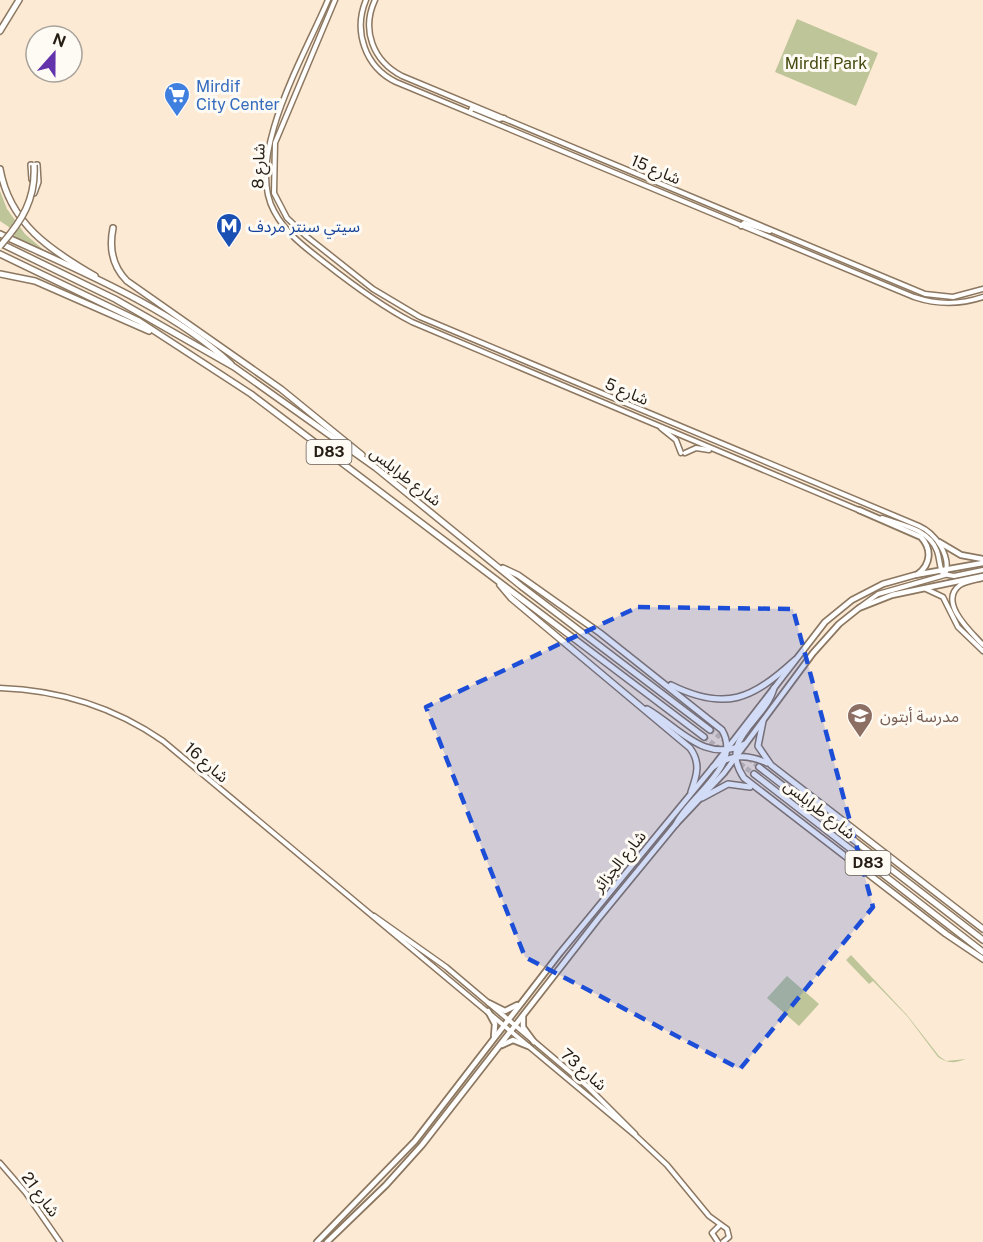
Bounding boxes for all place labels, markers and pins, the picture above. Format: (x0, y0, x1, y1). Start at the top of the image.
place label: Mirdif City Center (196, 77, 280, 114)
supermarket icon: Mirdif City Center (162, 80, 192, 118)
metro station icon: سيتي سنتر مردف (214, 211, 244, 249)
place label: سيتي سنتر مردف (248, 217, 360, 239)
school or university icon: مدرسة أبتون (845, 701, 875, 739)
place label: مدرسة أبتون (880, 707, 959, 726)

